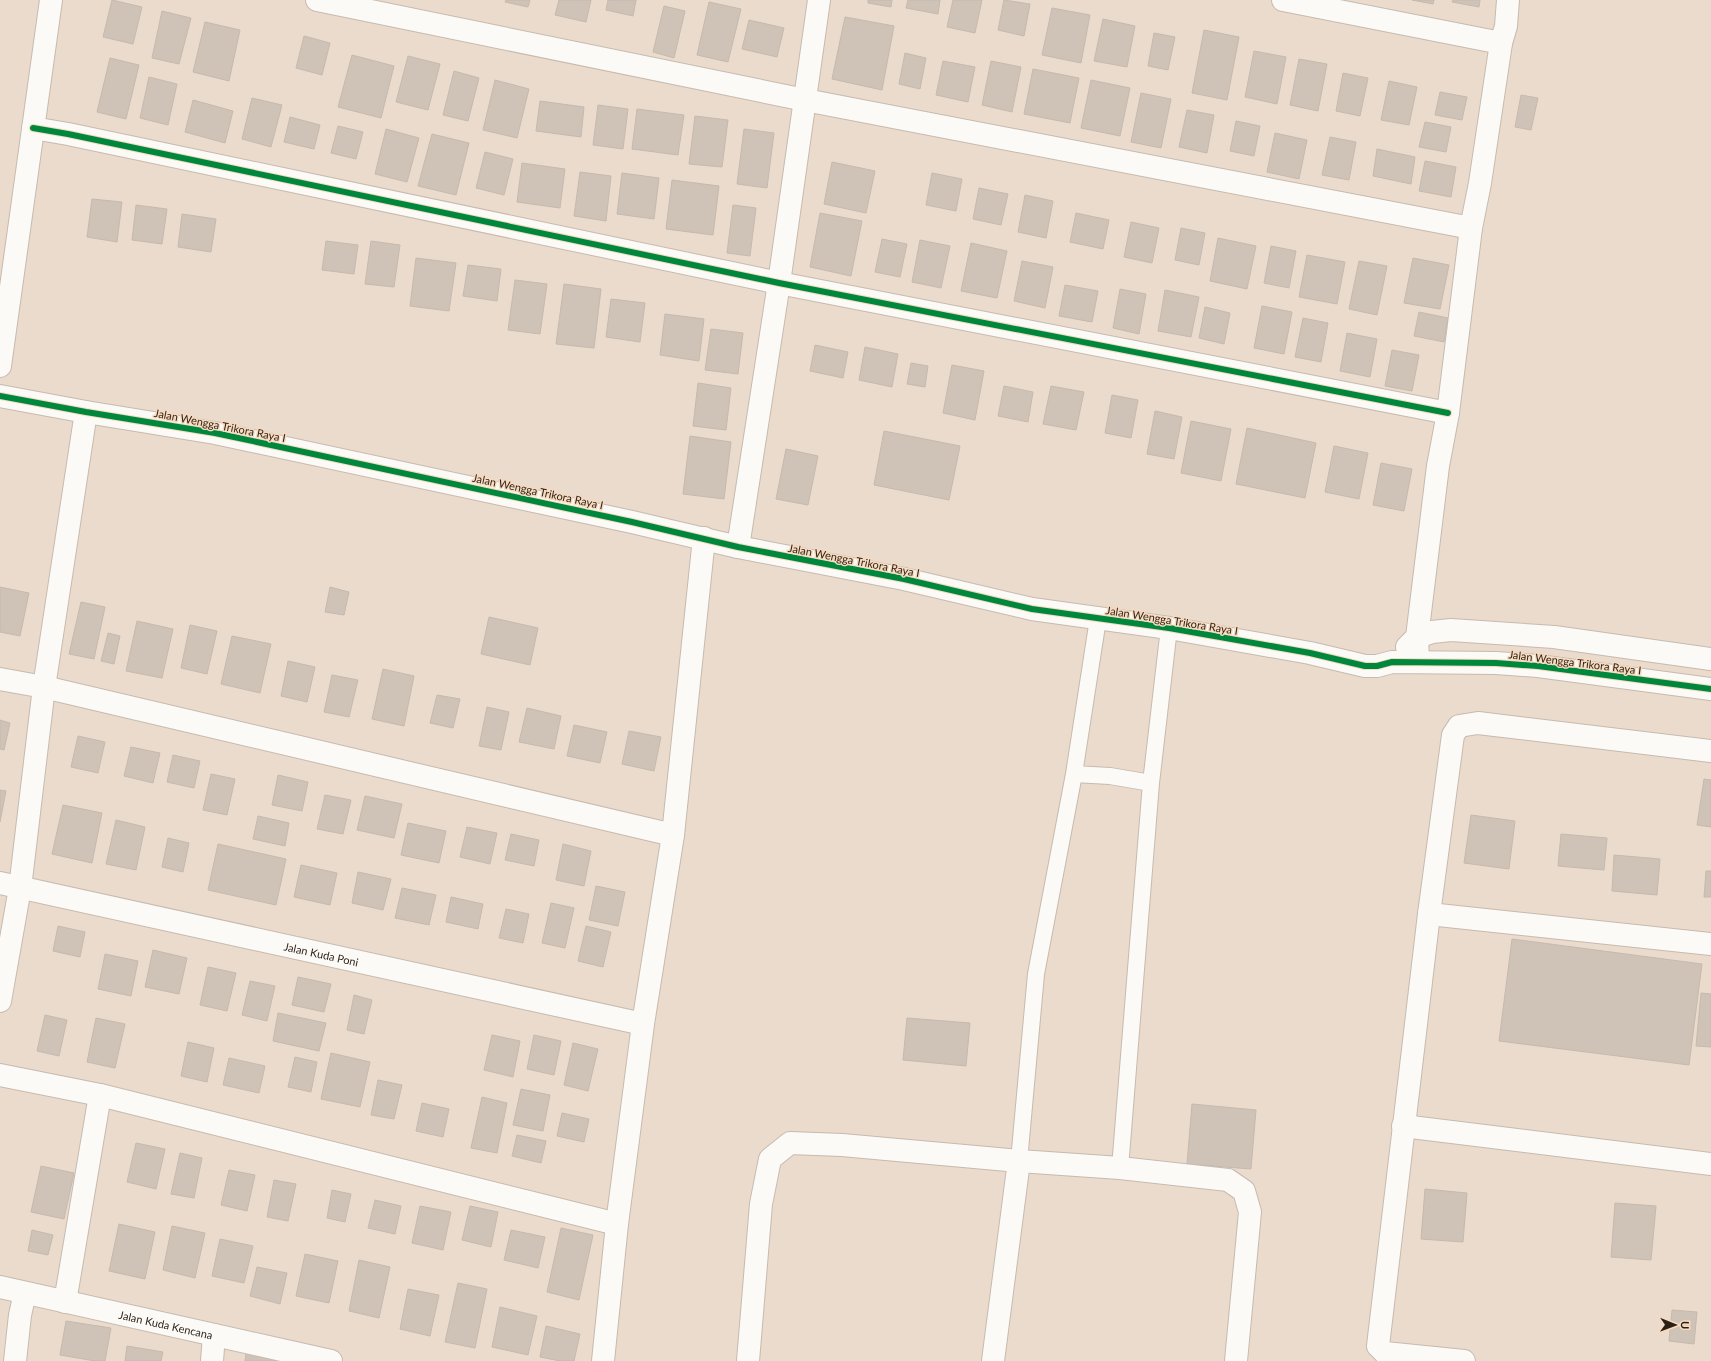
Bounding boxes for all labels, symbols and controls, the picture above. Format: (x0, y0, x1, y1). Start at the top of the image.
street label: Jalan Wengga Trikora Raya I (153, 406, 287, 444)
street label: Jalan Wengga Trikora Raya I (471, 471, 605, 511)
street label: Jalan Wengga Trikora Raya I (787, 541, 921, 579)
street label: Jalan Wengga Trikora Raya I (1105, 603, 1239, 637)
street label: Jalan Wengga Trikora Raya I (1508, 647, 1642, 677)
street label: Jalan Kuda Poni (283, 939, 360, 968)
north arrow (1655, 1305, 1695, 1345)
street label: Jalan Kuda Kencana (118, 1307, 214, 1341)
text: U (1679, 1321, 1692, 1329)

